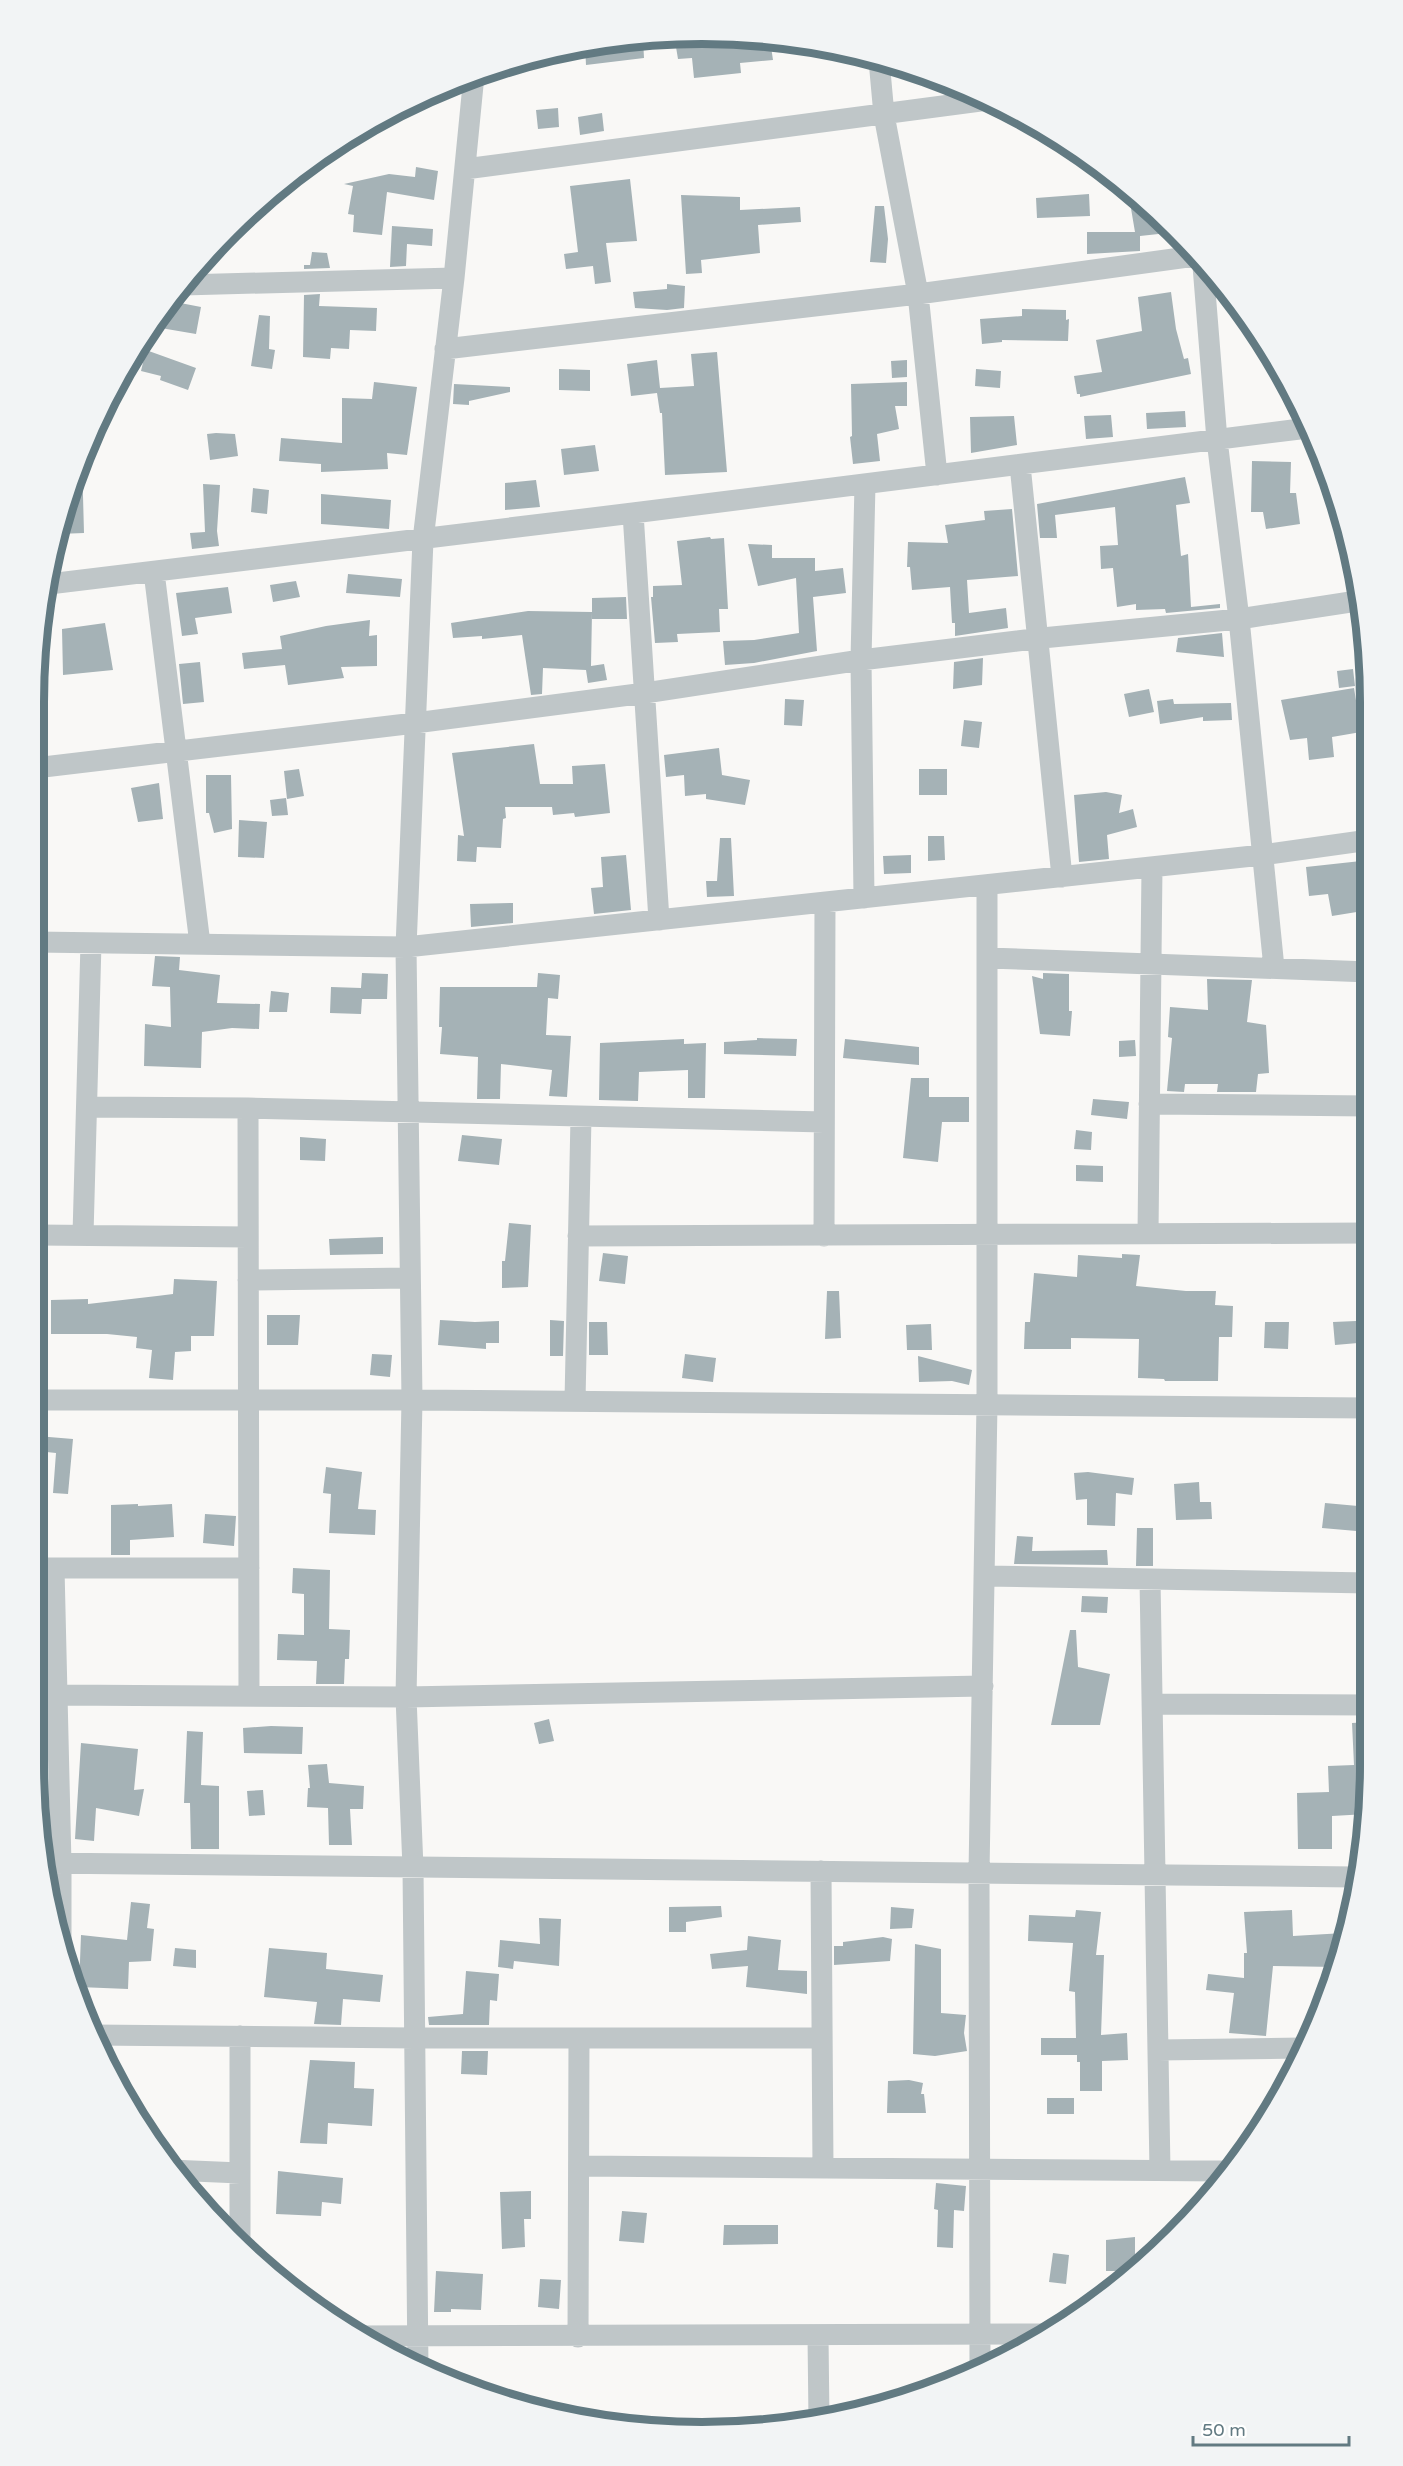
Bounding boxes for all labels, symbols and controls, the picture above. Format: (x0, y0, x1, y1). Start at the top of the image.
scale bar (1193, 2409, 1349, 2447)
text: 50 m (1202, 2419, 1246, 2441)

